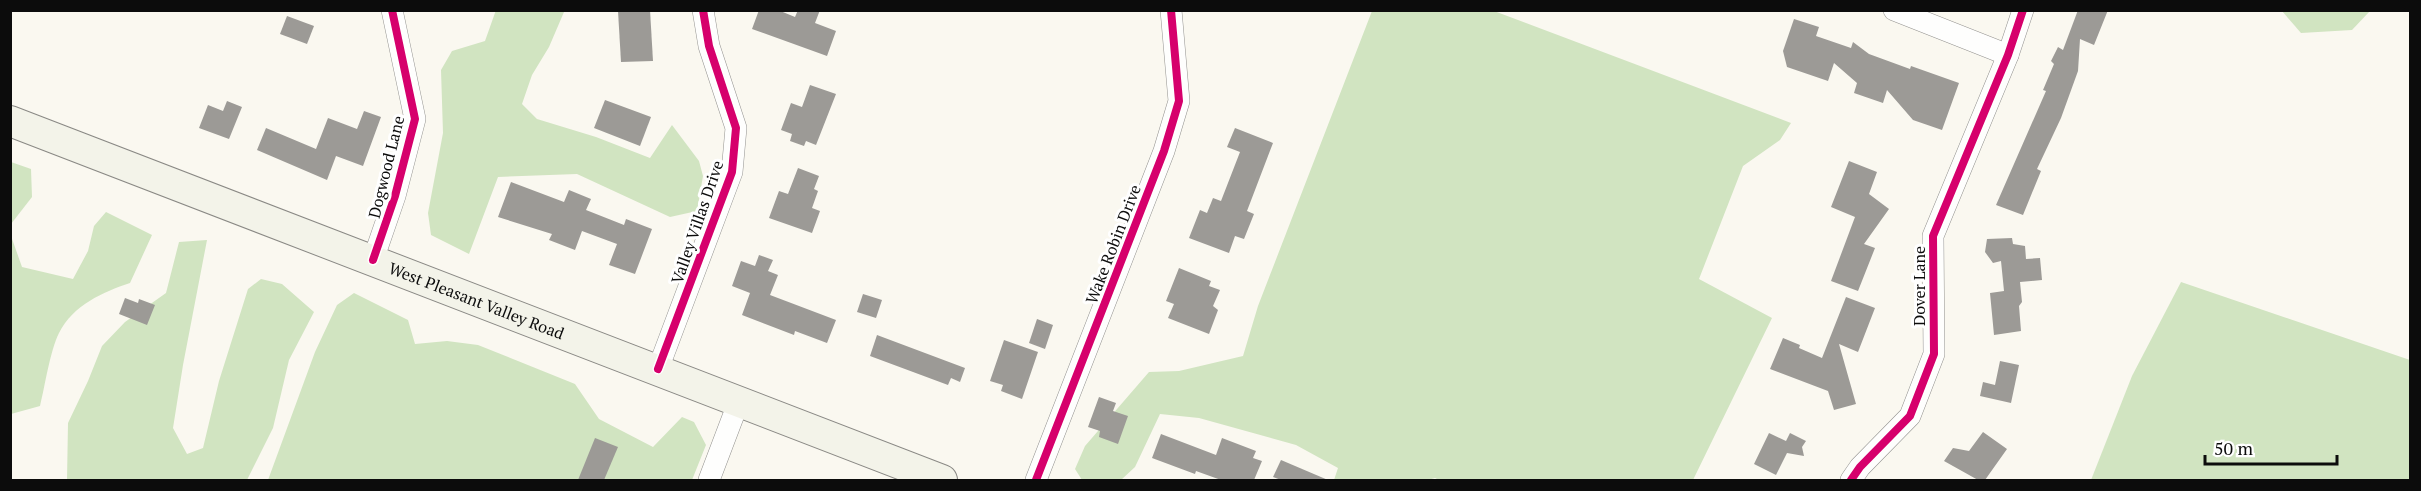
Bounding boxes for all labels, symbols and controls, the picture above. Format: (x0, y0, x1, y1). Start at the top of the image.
street label: Dogwood Lane (363, 113, 409, 221)
street label: Valley Villas Drive (666, 157, 728, 287)
street label: Wake Robin Drive (1080, 181, 1146, 307)
street label: Dover Lane (1908, 246, 1930, 326)
street label: West Pleasant Valley Road (386, 257, 567, 344)
scale bar (2205, 428, 2337, 466)
text: 50 m (2214, 436, 2254, 460)

